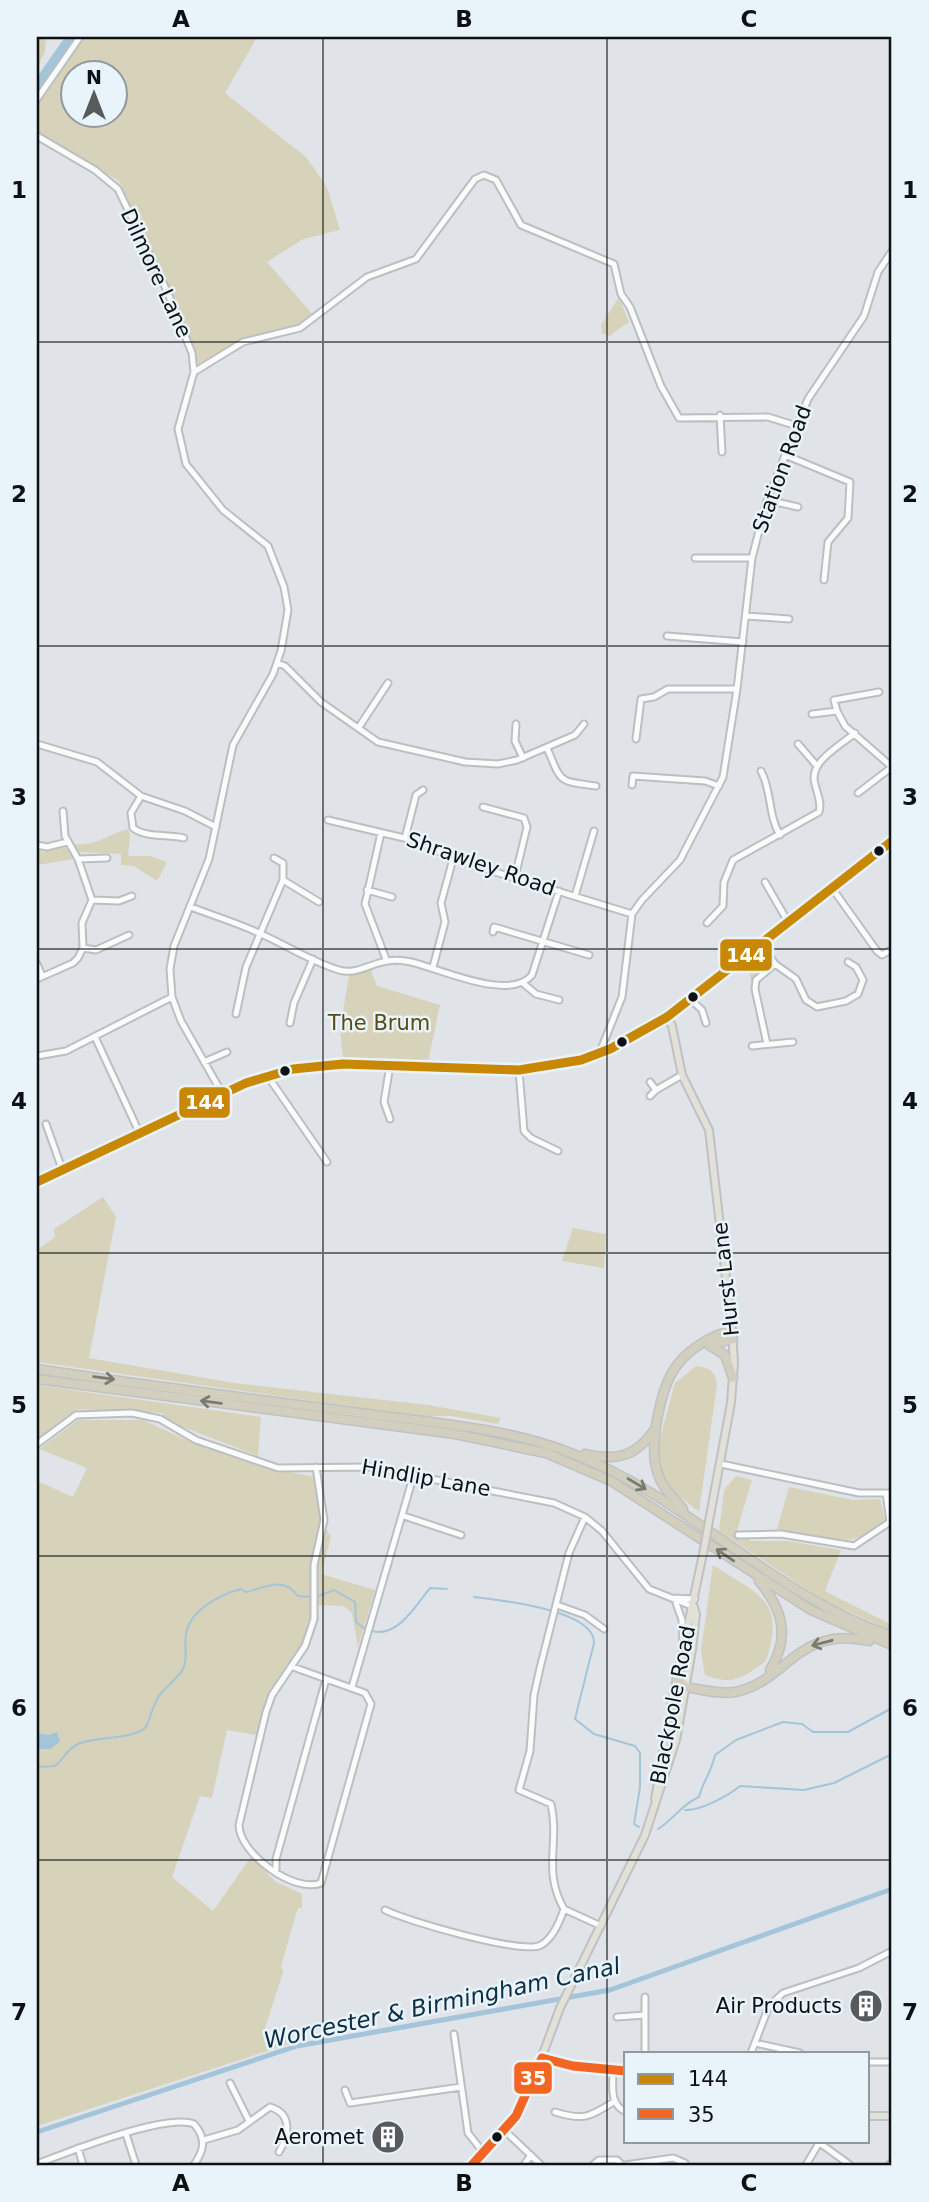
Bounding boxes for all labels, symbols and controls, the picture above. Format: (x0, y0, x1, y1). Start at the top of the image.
text: A (172, 6, 190, 32)
text: B (455, 6, 473, 32)
text: C (741, 6, 757, 32)
north arrow (60, 60, 130, 130)
text: N (86, 66, 102, 88)
text: 1 (11, 177, 27, 203)
text: 1 (902, 177, 918, 203)
street label: Dilmore Lane (116, 205, 196, 341)
street label: Station Road (748, 402, 816, 536)
text: 2 (11, 481, 27, 507)
text: 2 (902, 481, 918, 507)
text: 3 (11, 784, 27, 810)
text: 3 (902, 784, 918, 810)
street label: Shrawley Road (403, 827, 559, 901)
unlabelled marker (872, 844, 886, 858)
line badge: 144 (719, 938, 773, 972)
text: 144 (726, 944, 766, 966)
unlabelled marker (686, 990, 700, 1004)
park label: The Brum (327, 1011, 430, 1035)
unlabelled marker (615, 1035, 629, 1049)
unlabelled marker (278, 1064, 292, 1078)
line badge: 144 (178, 1086, 231, 1119)
text: 4 (11, 1088, 27, 1114)
text: 4 (902, 1088, 918, 1114)
text: 144 (185, 1091, 225, 1113)
street label: Hurst Lane (708, 1221, 744, 1337)
one-way arrow (92, 1372, 115, 1385)
text: 5 (11, 1392, 27, 1418)
text: 5 (902, 1392, 918, 1418)
one-way arrow (200, 1396, 223, 1409)
street label: Hindlip Lane (360, 1455, 492, 1501)
one-way arrow (626, 1477, 646, 1491)
one-way arrow (716, 1548, 735, 1562)
street label: Blackpole Road (646, 1624, 700, 1786)
one-way arrow (811, 1637, 834, 1650)
text: 6 (11, 1695, 27, 1721)
text: 6 (902, 1695, 918, 1721)
water label: Worcester & Birmingham Canal (262, 1952, 623, 2053)
building icon: Air Products (847, 1987, 885, 2025)
place label: Air Products (716, 1994, 842, 2018)
text: 7 (11, 1999, 27, 2025)
text: 7 (902, 1999, 918, 2025)
legend (624, 2052, 870, 2142)
line badge: 35 (513, 2061, 553, 2095)
text: 35 (520, 2067, 546, 2089)
text: 144 (688, 2067, 728, 2091)
text: 35 (688, 2103, 715, 2127)
building icon: Aeromet (369, 2118, 407, 2156)
place label: Aeromet (274, 2125, 364, 2149)
unlabelled marker (490, 2130, 504, 2144)
text: A (172, 2170, 190, 2196)
text: B (455, 2170, 473, 2196)
text: C (741, 2170, 757, 2196)

